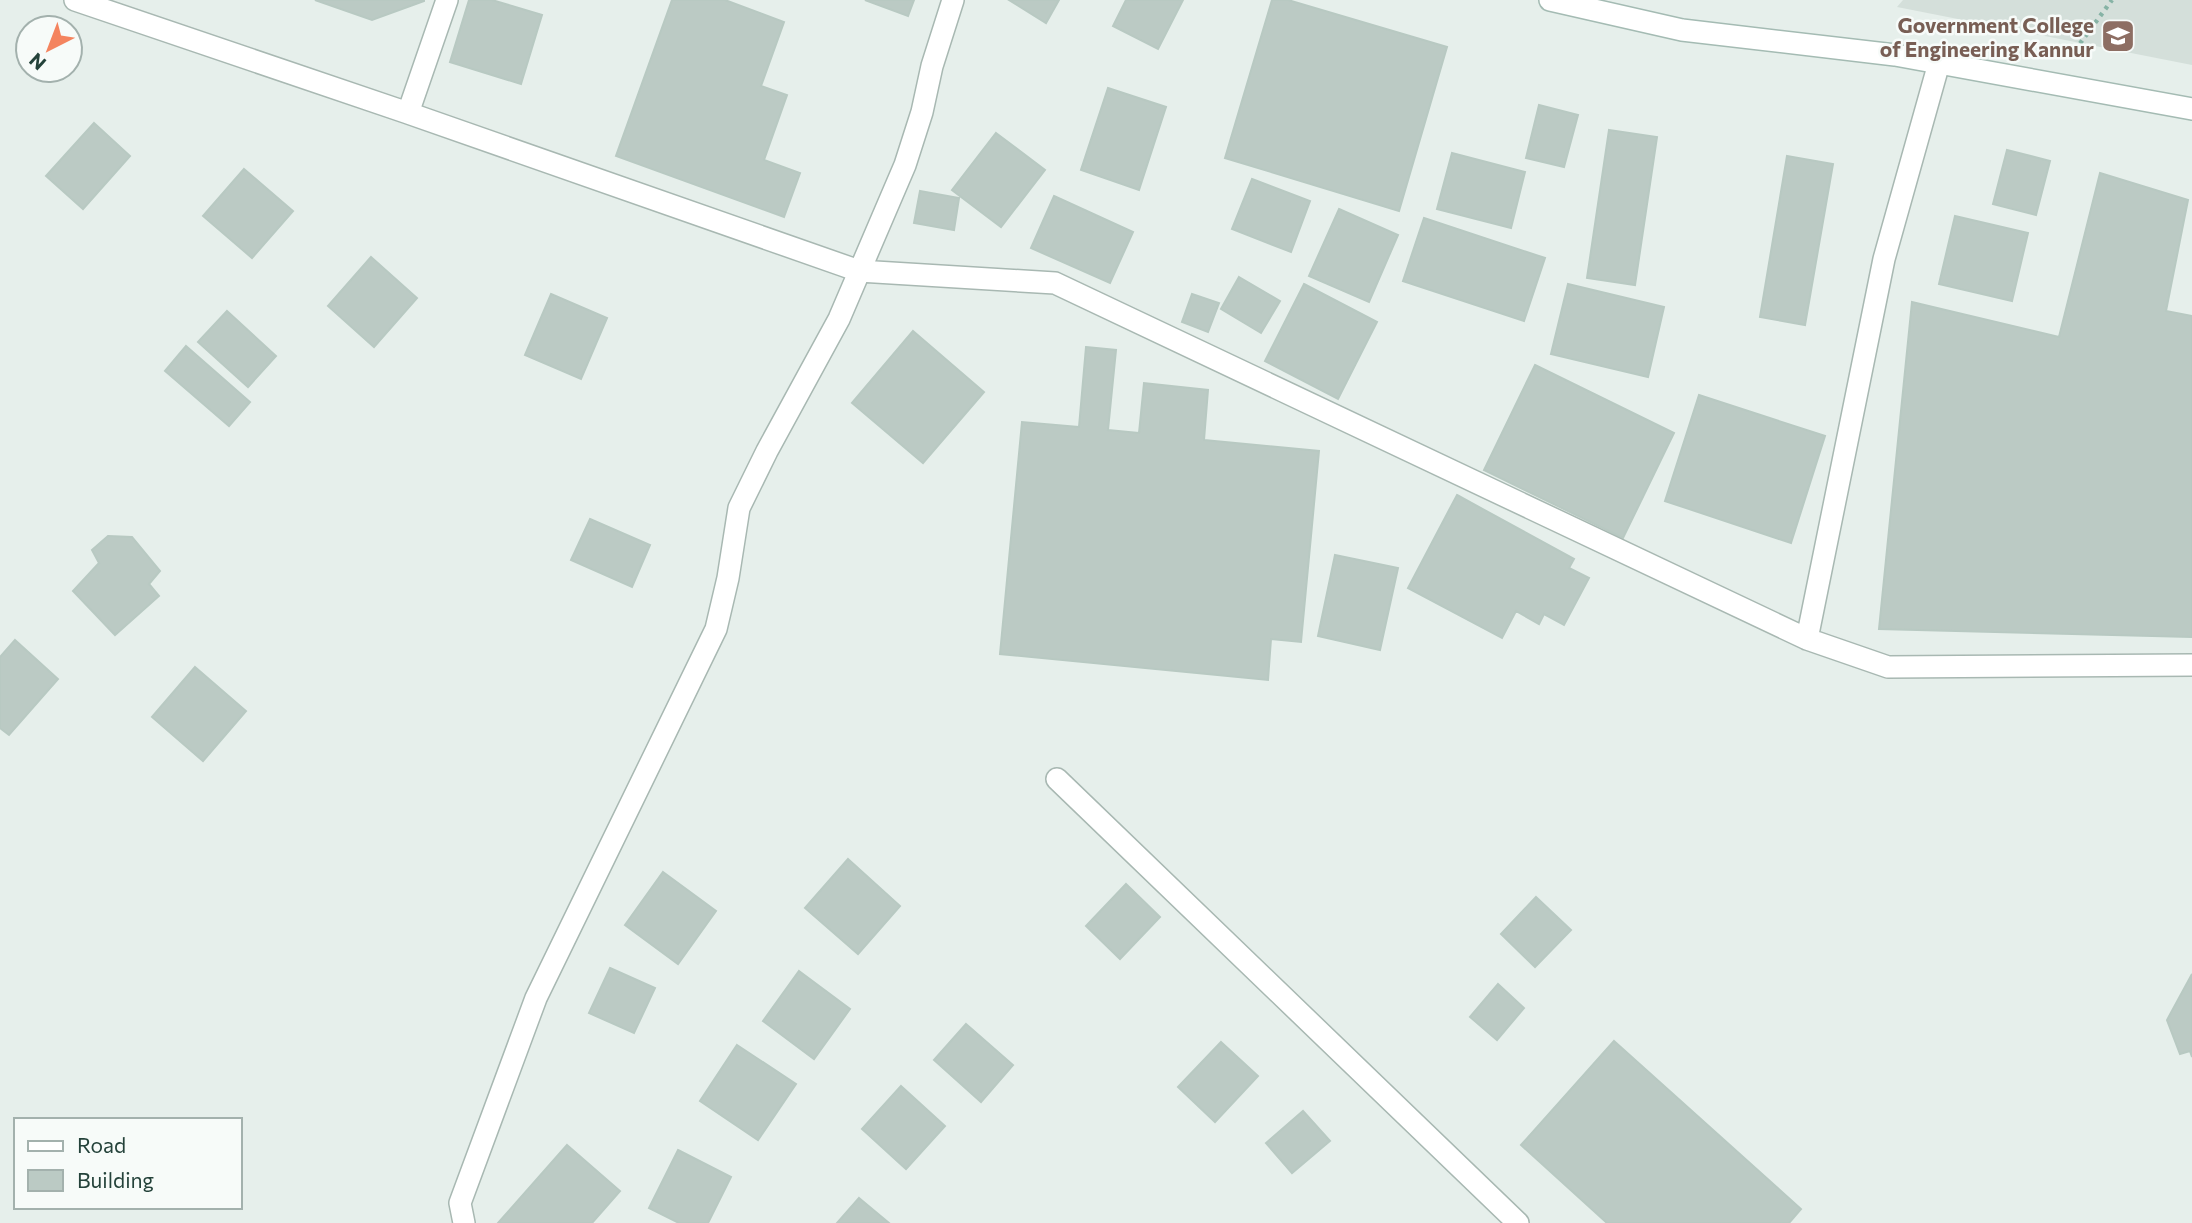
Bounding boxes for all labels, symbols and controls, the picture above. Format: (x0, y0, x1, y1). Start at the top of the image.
place label: Government College of Engineering Kannur (1880, 12, 2094, 61)
north arrow (14, 14, 84, 84)
school or university icon: Government College of Engineering Kannur (2099, 17, 2137, 55)
text: N (24, 49, 50, 75)
legend (14, 1118, 242, 1209)
text: Road (77, 1132, 126, 1157)
text: Building (77, 1167, 154, 1192)

